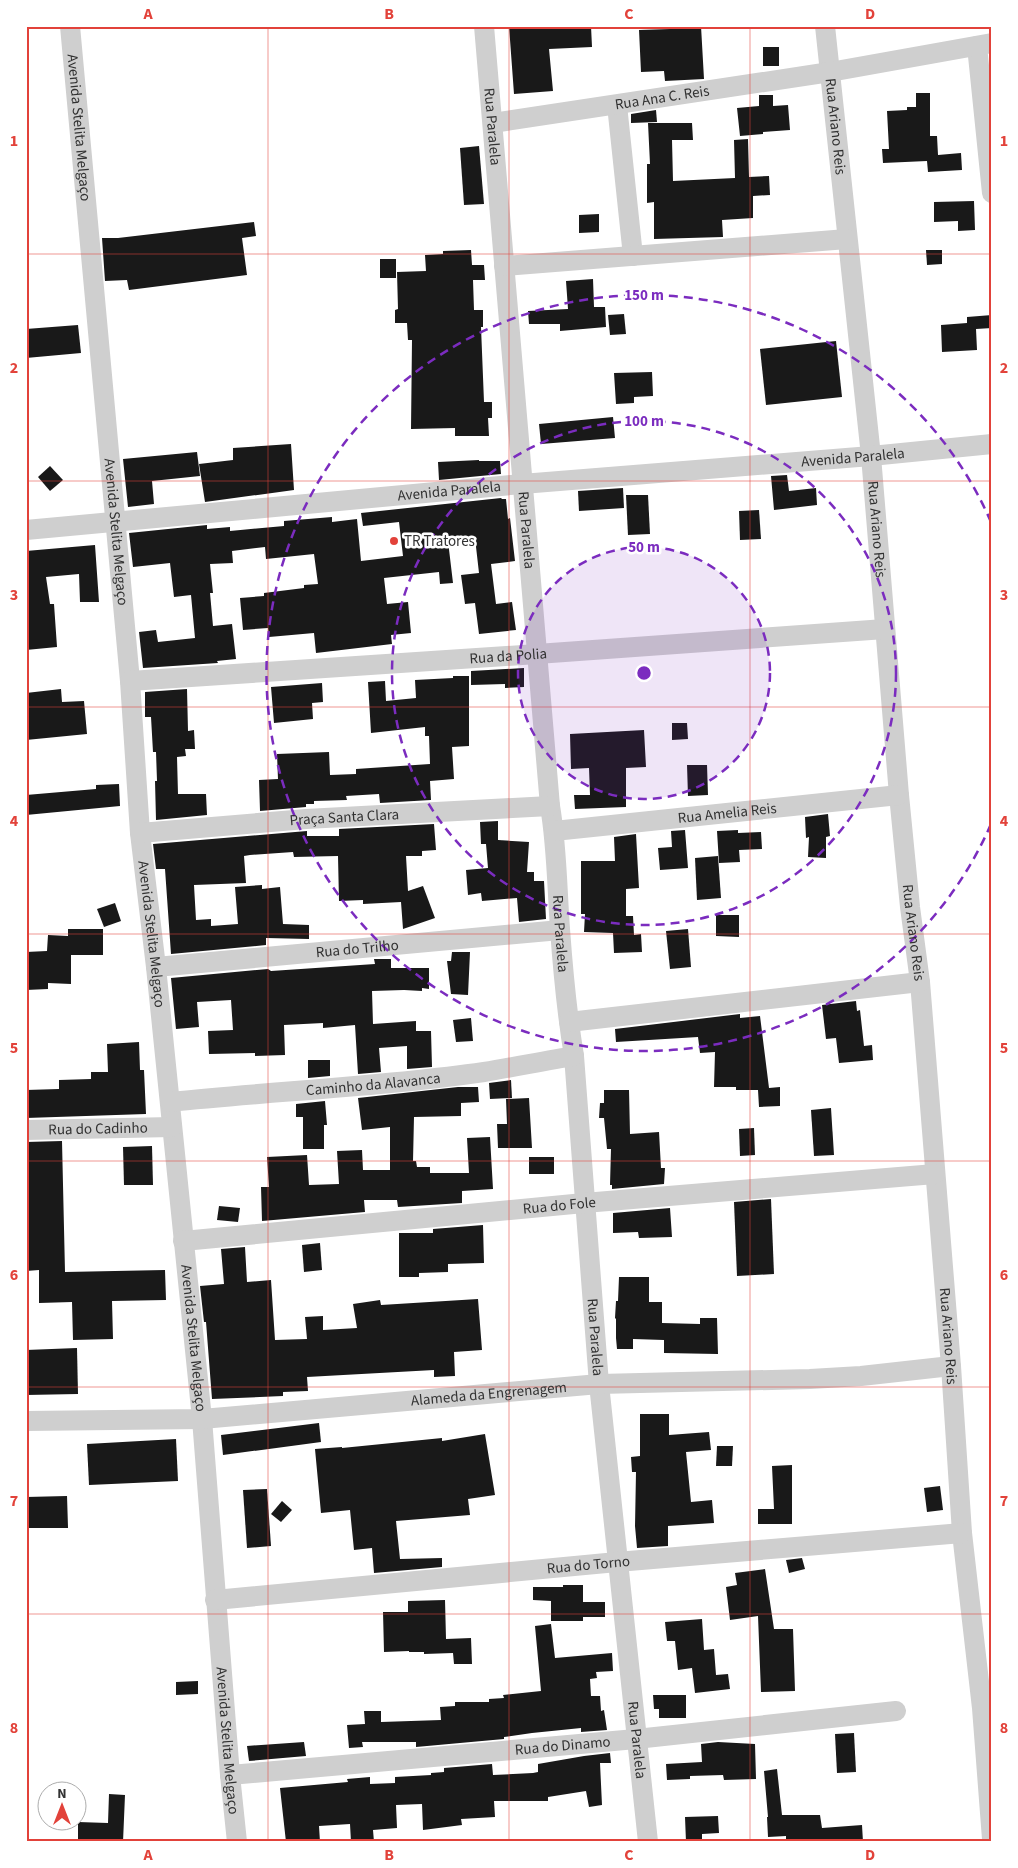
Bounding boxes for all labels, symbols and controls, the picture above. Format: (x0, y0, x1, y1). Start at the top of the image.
text: A (142, 3, 153, 25)
text: B (384, 3, 394, 25)
text: C (624, 3, 634, 25)
text: D (865, 3, 875, 25)
street label: Avenida Stelita Melgaço (62, 53, 97, 202)
street label: Rua Ariano Reis (820, 77, 851, 176)
street label: Rua Ana C. Reis (613, 80, 711, 115)
street label: Rua Paralela (479, 87, 506, 166)
text: 1 (10, 130, 18, 152)
text: 1 (1000, 130, 1008, 152)
text: 150 m (624, 285, 664, 306)
text: 2 (10, 357, 18, 379)
text: 2 (1000, 357, 1008, 379)
text: 100 m (624, 411, 664, 432)
street label: Avenida Paralela (800, 442, 906, 472)
street label: Avenida Stelita Melgaço (99, 457, 134, 606)
street label: Avenida Paralela (397, 476, 502, 506)
street label: Rua Ariano Reis (863, 480, 892, 579)
street label: Rua Paralela (513, 491, 540, 570)
place label: TR Tratores (404, 531, 475, 552)
marker: TR Tratores (388, 535, 400, 547)
text: 50 m (628, 537, 660, 558)
text: 3 (10, 584, 18, 606)
text: 3 (1000, 584, 1008, 606)
street label: Rua da Polia (469, 643, 548, 669)
centre of rings (635, 664, 653, 682)
street label: Rua Amelia Reis (677, 797, 778, 829)
street label: Praça Santa Clara (289, 804, 400, 831)
text: 4 (10, 810, 19, 832)
text: 4 (1000, 810, 1009, 832)
street label: Avenida Stelita Melgaço (133, 860, 171, 1009)
street label: Rua Ariano Reis (897, 883, 930, 982)
street label: Rua Paralela (547, 894, 574, 973)
street label: Rua do Trilho (315, 934, 400, 963)
text: 5 (10, 1037, 18, 1059)
text: 5 (1000, 1037, 1008, 1059)
street label: Caminho da Alavanca (305, 1067, 442, 1101)
street label: Rua do Cadinho (48, 1117, 148, 1140)
street label: Rua do Fole (522, 1192, 597, 1219)
street label: Avenida Stelita Melgaço (176, 1263, 212, 1413)
text: 6 (10, 1264, 18, 1286)
text: 6 (1000, 1264, 1008, 1286)
street label: Rua Ariano Reis (934, 1287, 963, 1385)
street label: Rua Paralela (582, 1298, 609, 1377)
street label: Alameda da Engrenagem (410, 1376, 568, 1411)
text: 7 (10, 1490, 18, 1512)
text: 7 (1000, 1490, 1008, 1512)
street label: Rua do Torno (546, 1550, 631, 1579)
street label: Avenida Stelita Melgaço (211, 1666, 245, 1815)
street label: Rua Paralela (623, 1700, 652, 1780)
text: 8 (10, 1717, 18, 1739)
text: 8 (1000, 1717, 1008, 1739)
street label: Rua do Dinamo (514, 1731, 611, 1760)
north arrow (38, 1780, 88, 1830)
text: N (57, 1784, 67, 1804)
text: A (142, 1844, 153, 1866)
text: B (384, 1844, 394, 1866)
text: C (624, 1844, 634, 1866)
text: D (865, 1844, 875, 1866)

